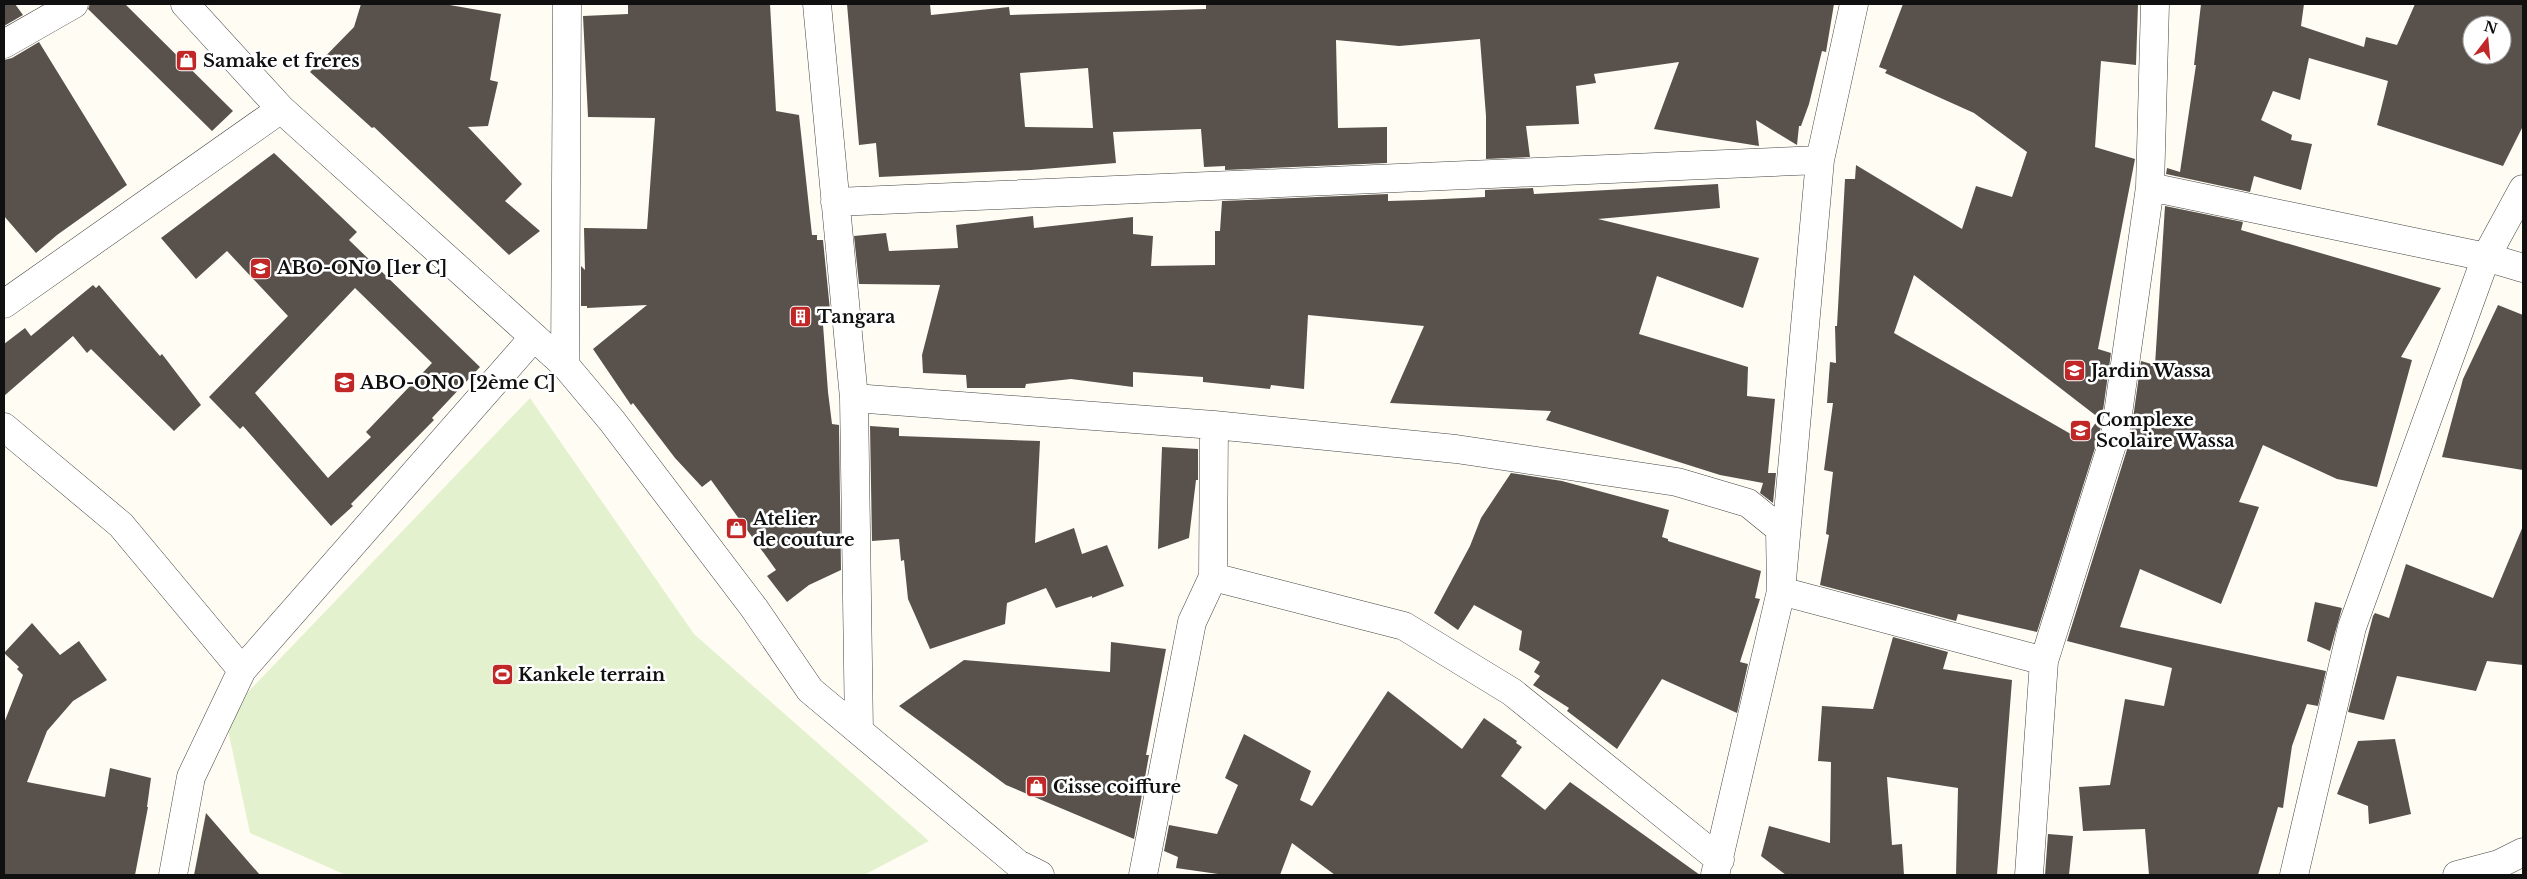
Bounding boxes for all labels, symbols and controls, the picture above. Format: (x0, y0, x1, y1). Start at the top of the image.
north arrow (2462, 15, 2512, 65)
text: N (2482, 17, 2499, 38)
shop icon: Samake et freres (175, 49, 199, 73)
place label: Samake et freres (203, 50, 360, 72)
school or university icon: ABO-ONO [1er C] (249, 256, 273, 280)
place label: ABO-ONO [1er C] (276, 257, 447, 279)
building icon: Tangara (789, 305, 813, 329)
place label: Tangara (817, 306, 896, 328)
school or university icon: Jardin Wassa (2063, 359, 2087, 383)
place label: Jardin Wassa (2087, 360, 2212, 382)
school or university icon: ABO-ONO [2ème C] (332, 371, 356, 395)
place label: ABO-ONO [2ème C] (359, 372, 556, 394)
place label: Complexe Scolaire Wassa (2096, 409, 2235, 452)
school or university icon: Complexe Scolaire Wassa (2068, 418, 2092, 442)
place label: Atelier de couture (752, 508, 855, 551)
shop icon: Atelier de couture (725, 517, 749, 541)
sports icon: Kankele terrain (490, 663, 514, 687)
place label: Kankele terrain (518, 664, 665, 686)
shop icon: Cisse coiffure (1025, 775, 1049, 799)
place label: Cisse coiffure (1053, 776, 1181, 798)

